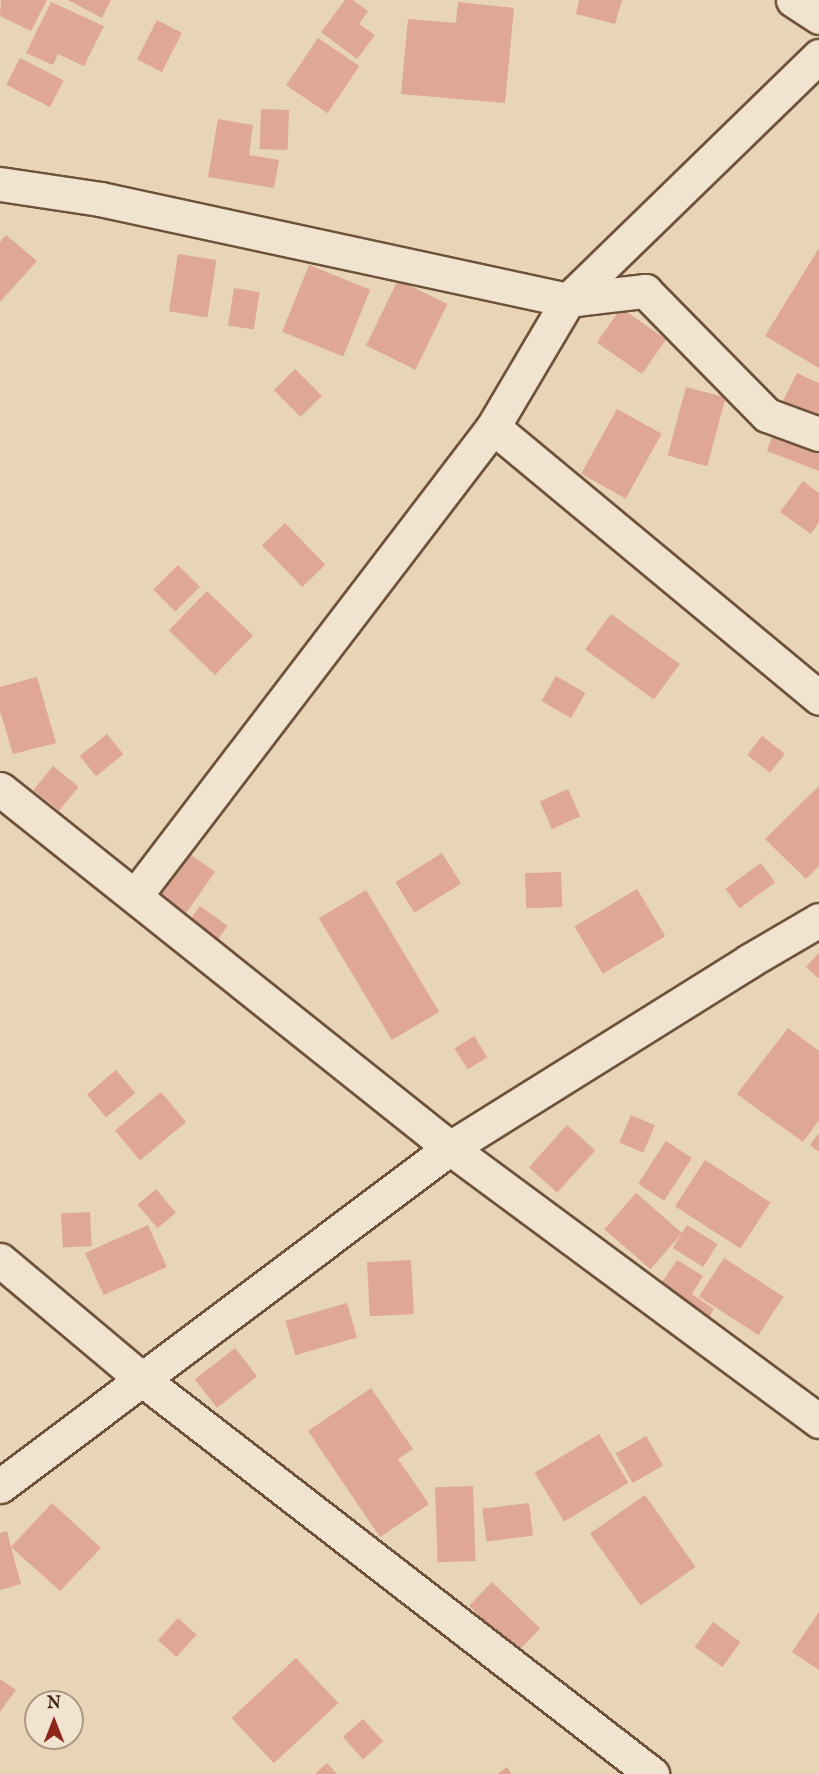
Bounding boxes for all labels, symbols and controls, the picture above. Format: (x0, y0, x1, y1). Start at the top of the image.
north arrow (24, 1690, 84, 1750)
text: N (47, 1694, 61, 1714)

